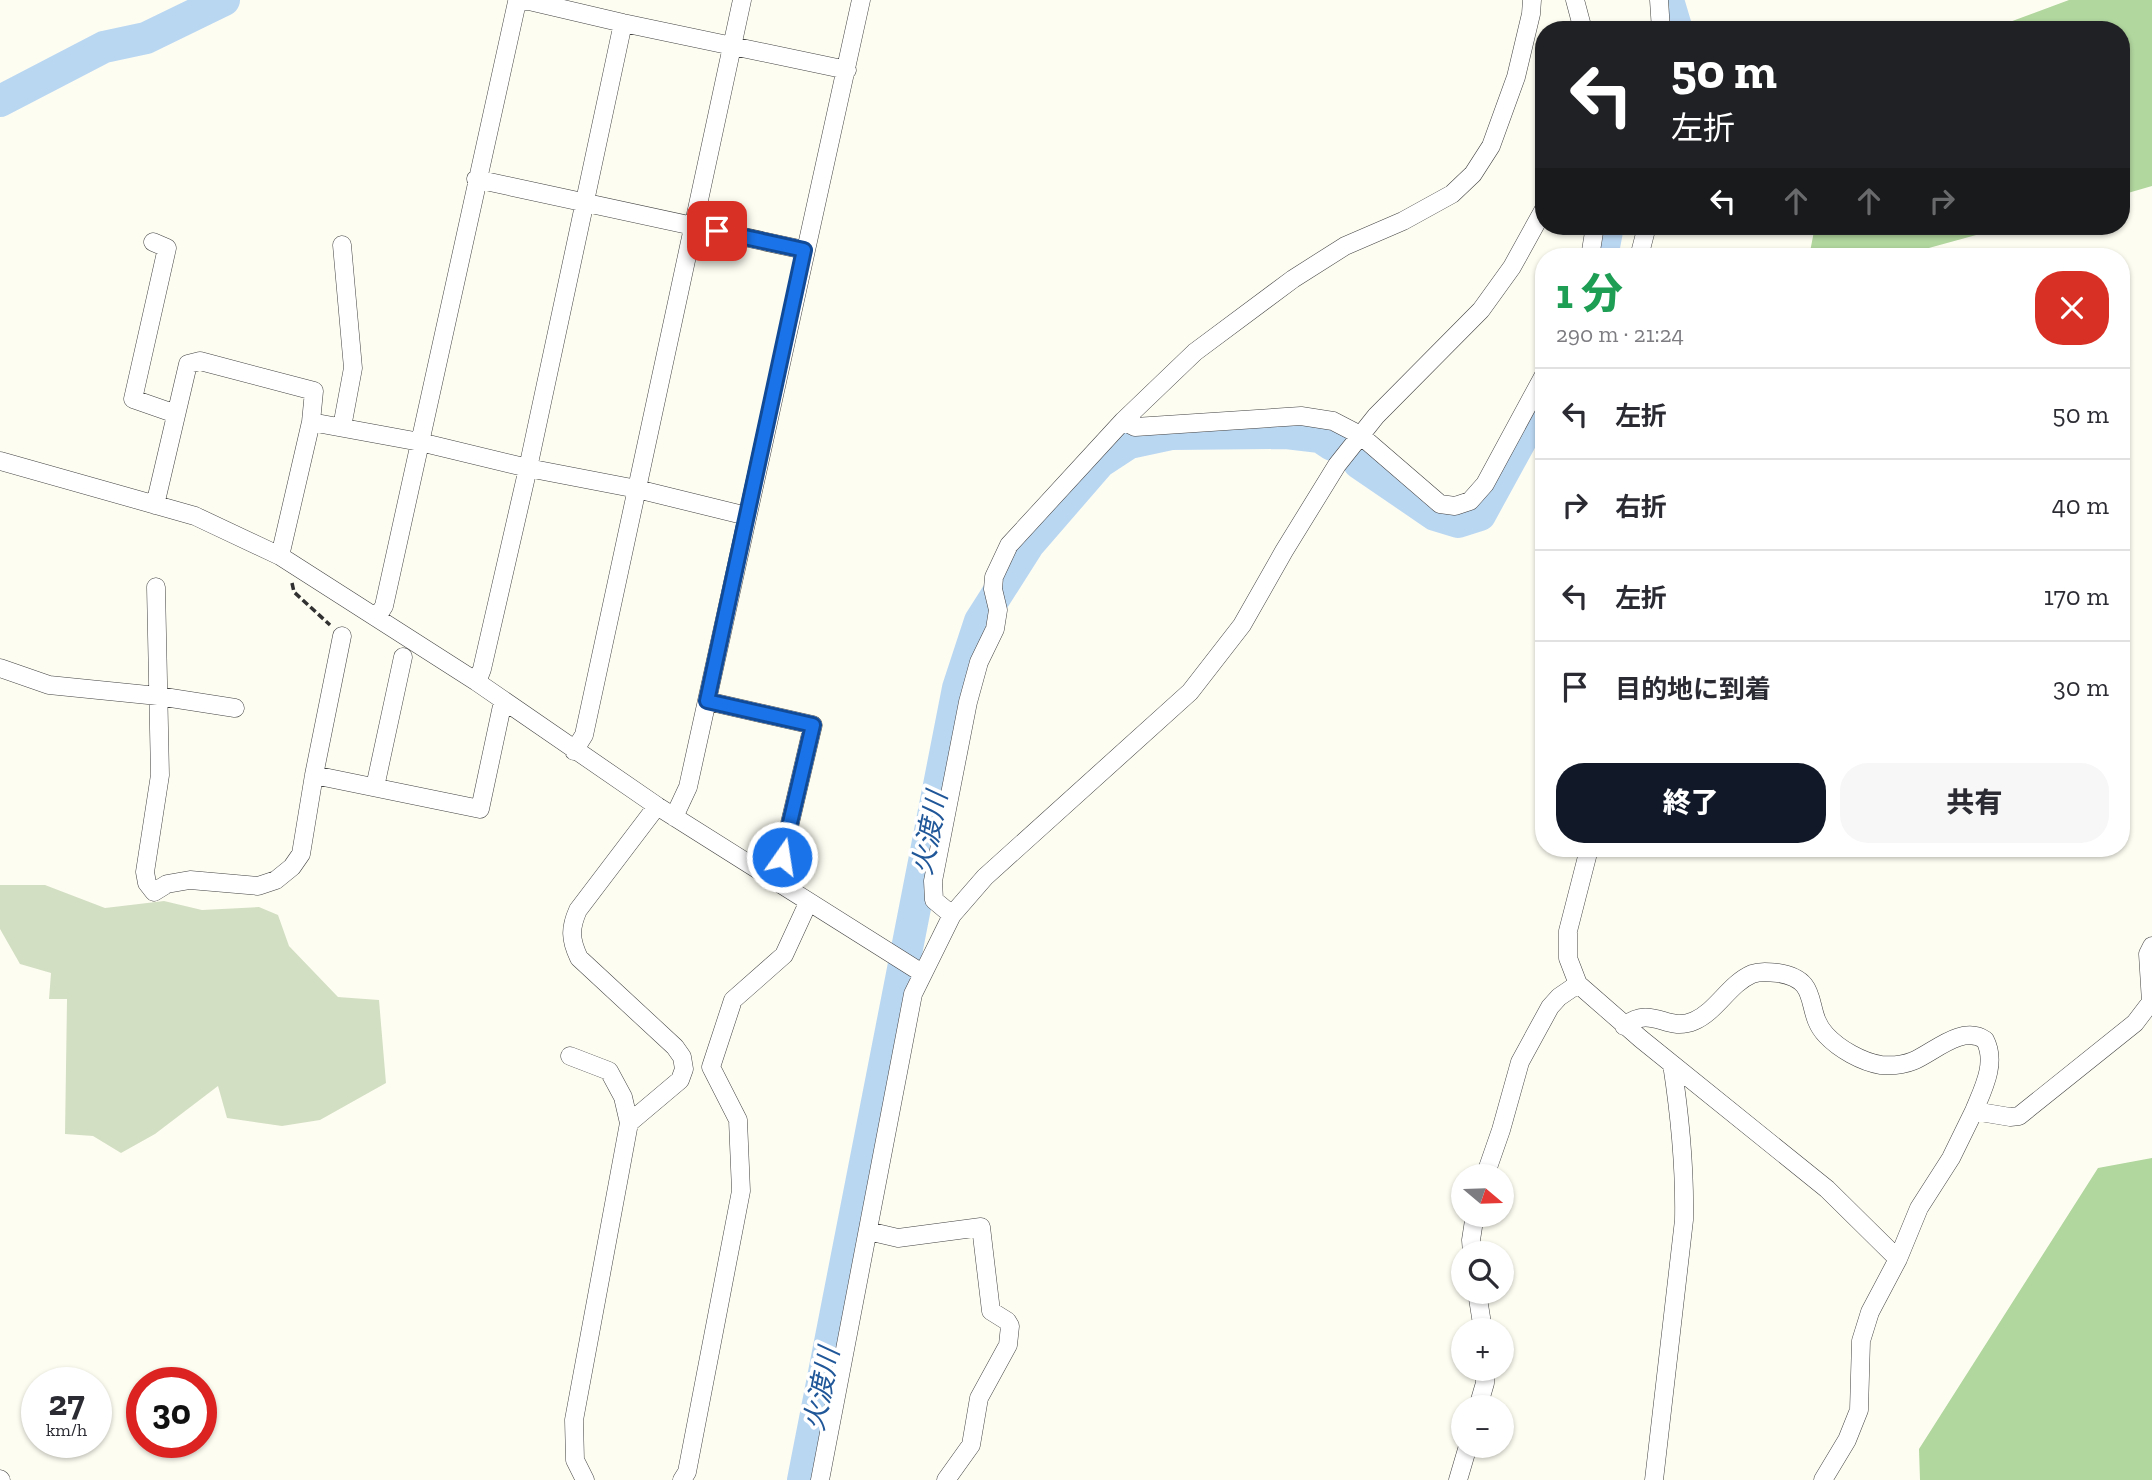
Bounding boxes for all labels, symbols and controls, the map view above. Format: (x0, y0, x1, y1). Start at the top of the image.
text: 50 m (1671, 42, 1777, 101)
icon: left (1556, 49, 1647, 140)
text: 左折 (1671, 109, 1735, 147)
icon: left (1704, 182, 1742, 220)
icon: ahead (1777, 182, 1815, 220)
icon: ahead (1850, 182, 1888, 220)
icon: right (1923, 182, 1961, 220)
pin (687, 201, 747, 261)
icon: arrive (698, 212, 736, 250)
text: 1 分 (1556, 268, 1623, 319)
button: close (2035, 271, 2109, 345)
text: 290 m · 21:24 (1556, 320, 1684, 348)
icon: left (1556, 395, 1594, 433)
text: 50 m (2052, 398, 2109, 430)
text: 左折 (1615, 400, 1667, 432)
icon: right (1556, 486, 1594, 524)
text: 40 m (2052, 489, 2109, 521)
text: 右折 (1615, 491, 1667, 523)
icon: left (1556, 577, 1594, 615)
text: 170 m (2044, 580, 2109, 612)
text: 左折 (1615, 582, 1667, 614)
icon: arrive (1556, 668, 1594, 706)
text: 30 m (2053, 671, 2109, 703)
text: 目的地に到着 (1615, 673, 1771, 705)
button: 終了 (1556, 763, 1826, 843)
button: 共有 (1840, 763, 2109, 843)
water label: 火渡川 (905, 786, 954, 877)
position arrow (745, 820, 819, 894)
north arrow (1451, 1164, 1514, 1227)
map controls (1451, 1164, 1514, 1458)
button: search (1451, 1241, 1514, 1304)
button: + (1451, 1318, 1514, 1381)
water label: 火渡川 (797, 1342, 846, 1433)
speed limit sign: 30 (126, 1367, 217, 1458)
text: 27 (48, 1382, 85, 1424)
button: − (1451, 1395, 1514, 1458)
text: km/h (46, 1419, 87, 1441)

